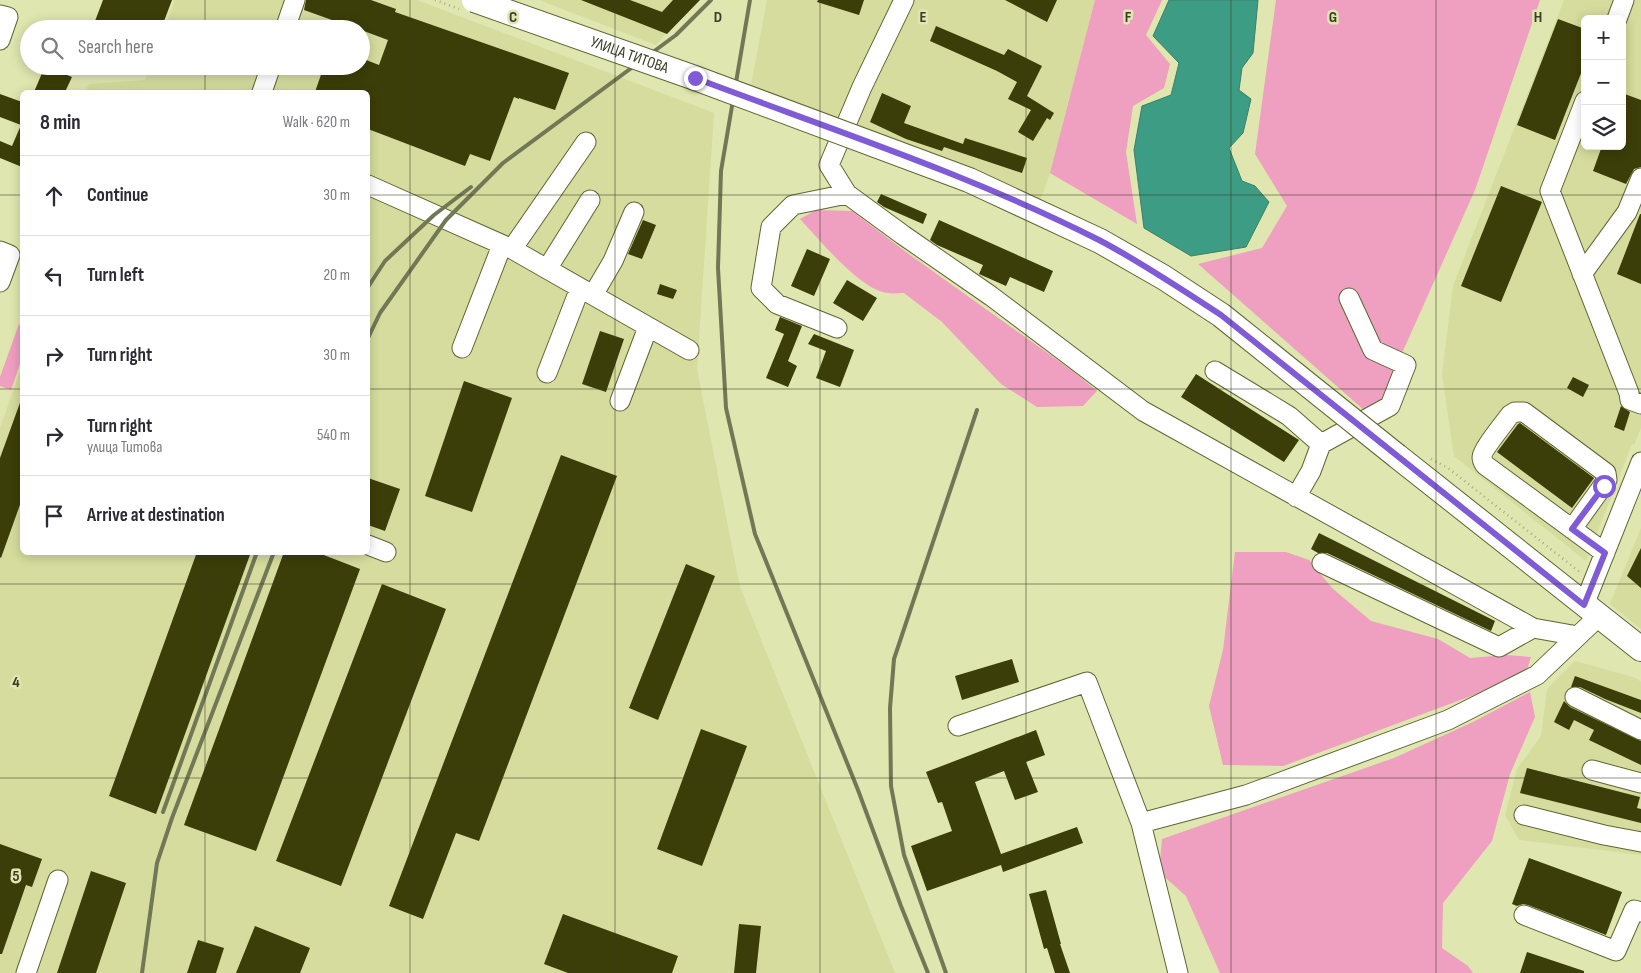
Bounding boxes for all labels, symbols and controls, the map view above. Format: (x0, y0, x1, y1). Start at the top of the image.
text: C (509, 8, 517, 27)
text: D (714, 8, 722, 27)
text: E (920, 8, 927, 27)
text: F (1125, 8, 1132, 27)
text: G (1329, 8, 1337, 27)
text: H (1534, 8, 1542, 27)
map controls (1581, 15, 1626, 150)
button: + (1581, 15, 1626, 60)
search box (20, 20, 370, 75)
street label: УЛИЦА ТИТОВА (588, 32, 671, 77)
icon: search (38, 34, 66, 62)
text: Search here (78, 36, 154, 59)
button: − (1581, 60, 1626, 105)
route end (684, 67, 707, 90)
button: layers (1581, 105, 1626, 150)
text: 8 min (40, 110, 81, 135)
text: Walk · 620 m (283, 113, 350, 132)
icon: ahead (40, 182, 68, 210)
text: Continue (87, 184, 148, 207)
text: 30 m (323, 186, 350, 205)
icon: left (40, 262, 68, 290)
text: Turn left (87, 264, 144, 287)
text: 20 m (323, 266, 350, 285)
icon: right (40, 342, 68, 370)
text: Turn right (87, 344, 152, 367)
text: 30 m (323, 346, 350, 365)
text: Turn right (87, 415, 152, 438)
icon: right (40, 422, 68, 450)
text: 540 m (317, 426, 350, 445)
text: улица Титова (87, 438, 163, 457)
route start (1593, 475, 1616, 498)
icon: arrive (40, 502, 68, 530)
text: Arrive at destination (87, 504, 225, 527)
text: 4 (12, 673, 20, 692)
text: 5 (12, 867, 20, 886)

